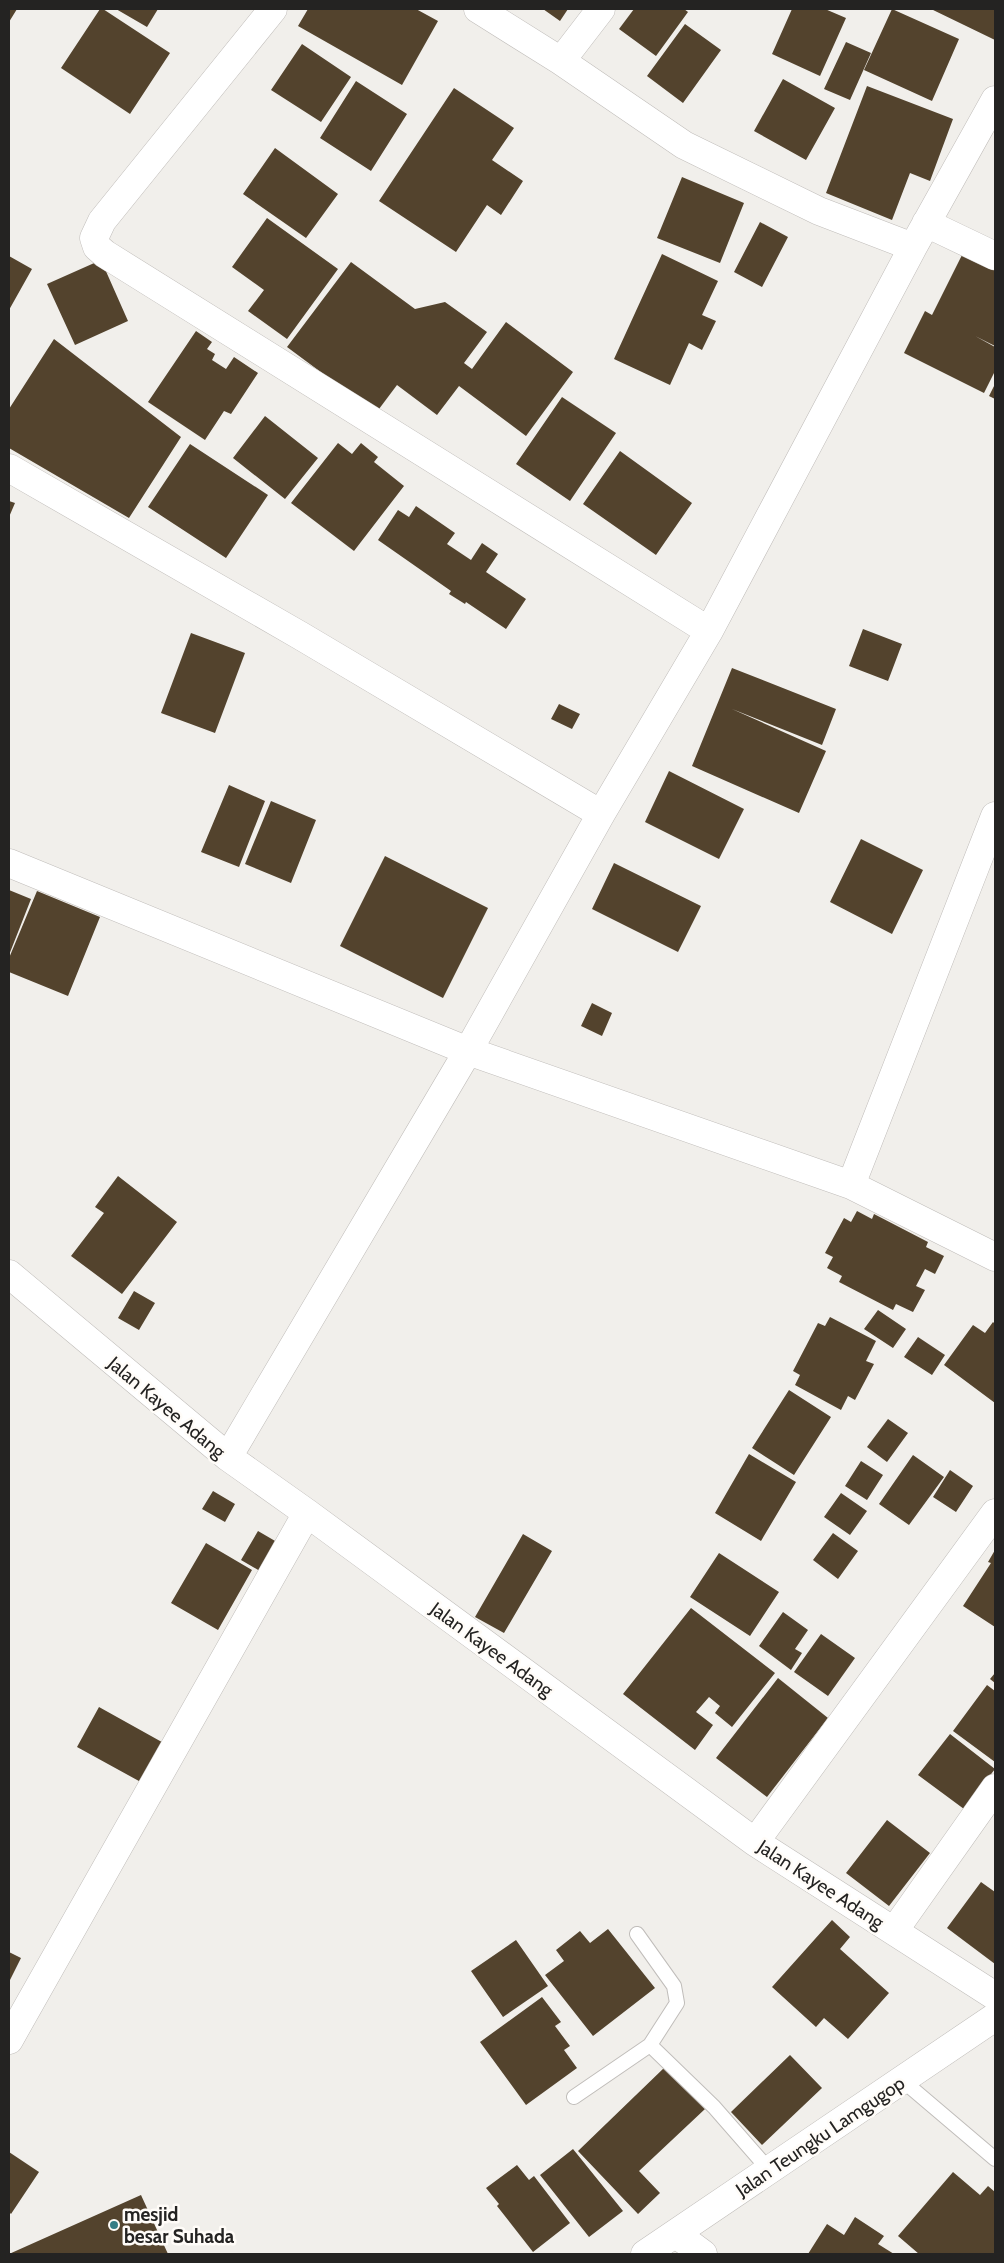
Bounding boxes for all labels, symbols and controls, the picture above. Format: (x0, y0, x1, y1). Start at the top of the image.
street label: Jalan Kayee Adang (103, 1351, 230, 1464)
street label: Jalan Kayee Adang (425, 1597, 558, 1702)
street label: Jalan Kayee Adang (752, 1834, 889, 1934)
street label: Jalan Teungku Lamgugop (731, 2071, 909, 2202)
place label: mesjid besar Suhada (124, 2203, 235, 2248)
marker: mesjid besar Suhada (108, 2219, 120, 2231)

